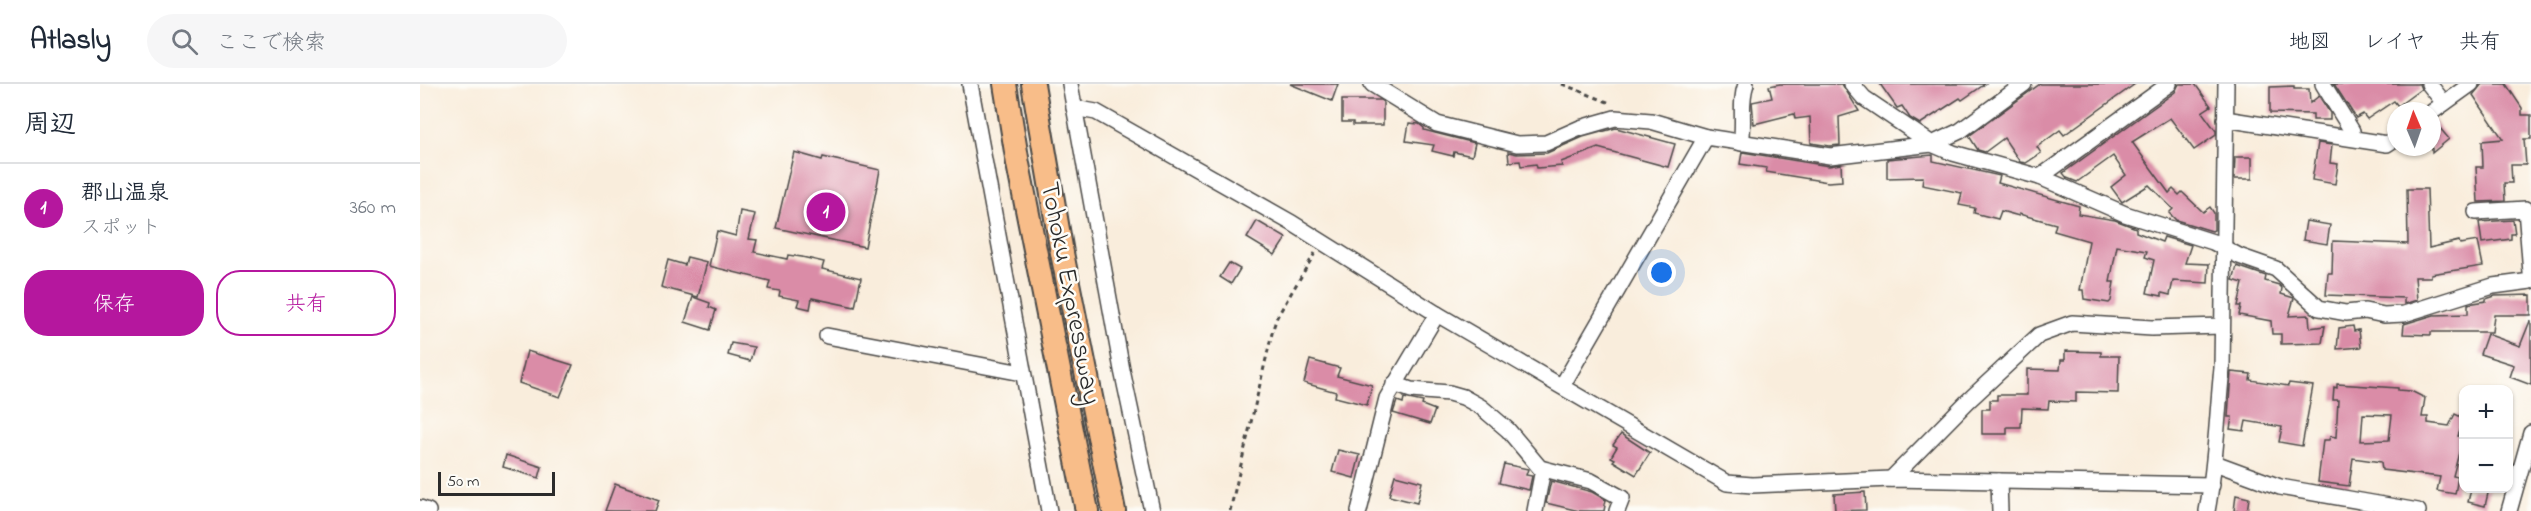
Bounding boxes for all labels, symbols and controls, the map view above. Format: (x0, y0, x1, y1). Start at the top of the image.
search box (147, 14, 567, 68)
text: Atlasly (30, 21, 111, 62)
icon: search (168, 25, 201, 58)
text: ここで検索 (216, 28, 326, 60)
text: 地図 (2289, 28, 2331, 58)
text: レイヤ (2364, 28, 2426, 58)
text: 共有 (2459, 28, 2501, 58)
north arrow (2387, 102, 2441, 156)
text: 周辺 (24, 107, 76, 145)
text: 郡山温泉 (81, 178, 169, 210)
street label: Tohoku Expressway (1029, 179, 1110, 408)
pin: 1 (806, 190, 846, 234)
text: 1 (40, 194, 47, 223)
text: 360 m (350, 194, 396, 223)
text: スポット (81, 214, 161, 243)
your location (1647, 258, 1676, 287)
button: 保存 (24, 270, 204, 336)
button: 共有 (216, 270, 396, 336)
map controls (2459, 385, 2513, 493)
button: + (2459, 385, 2513, 439)
button: − (2459, 439, 2513, 493)
scale bar (438, 469, 555, 496)
text: 50 m (447, 470, 479, 494)

